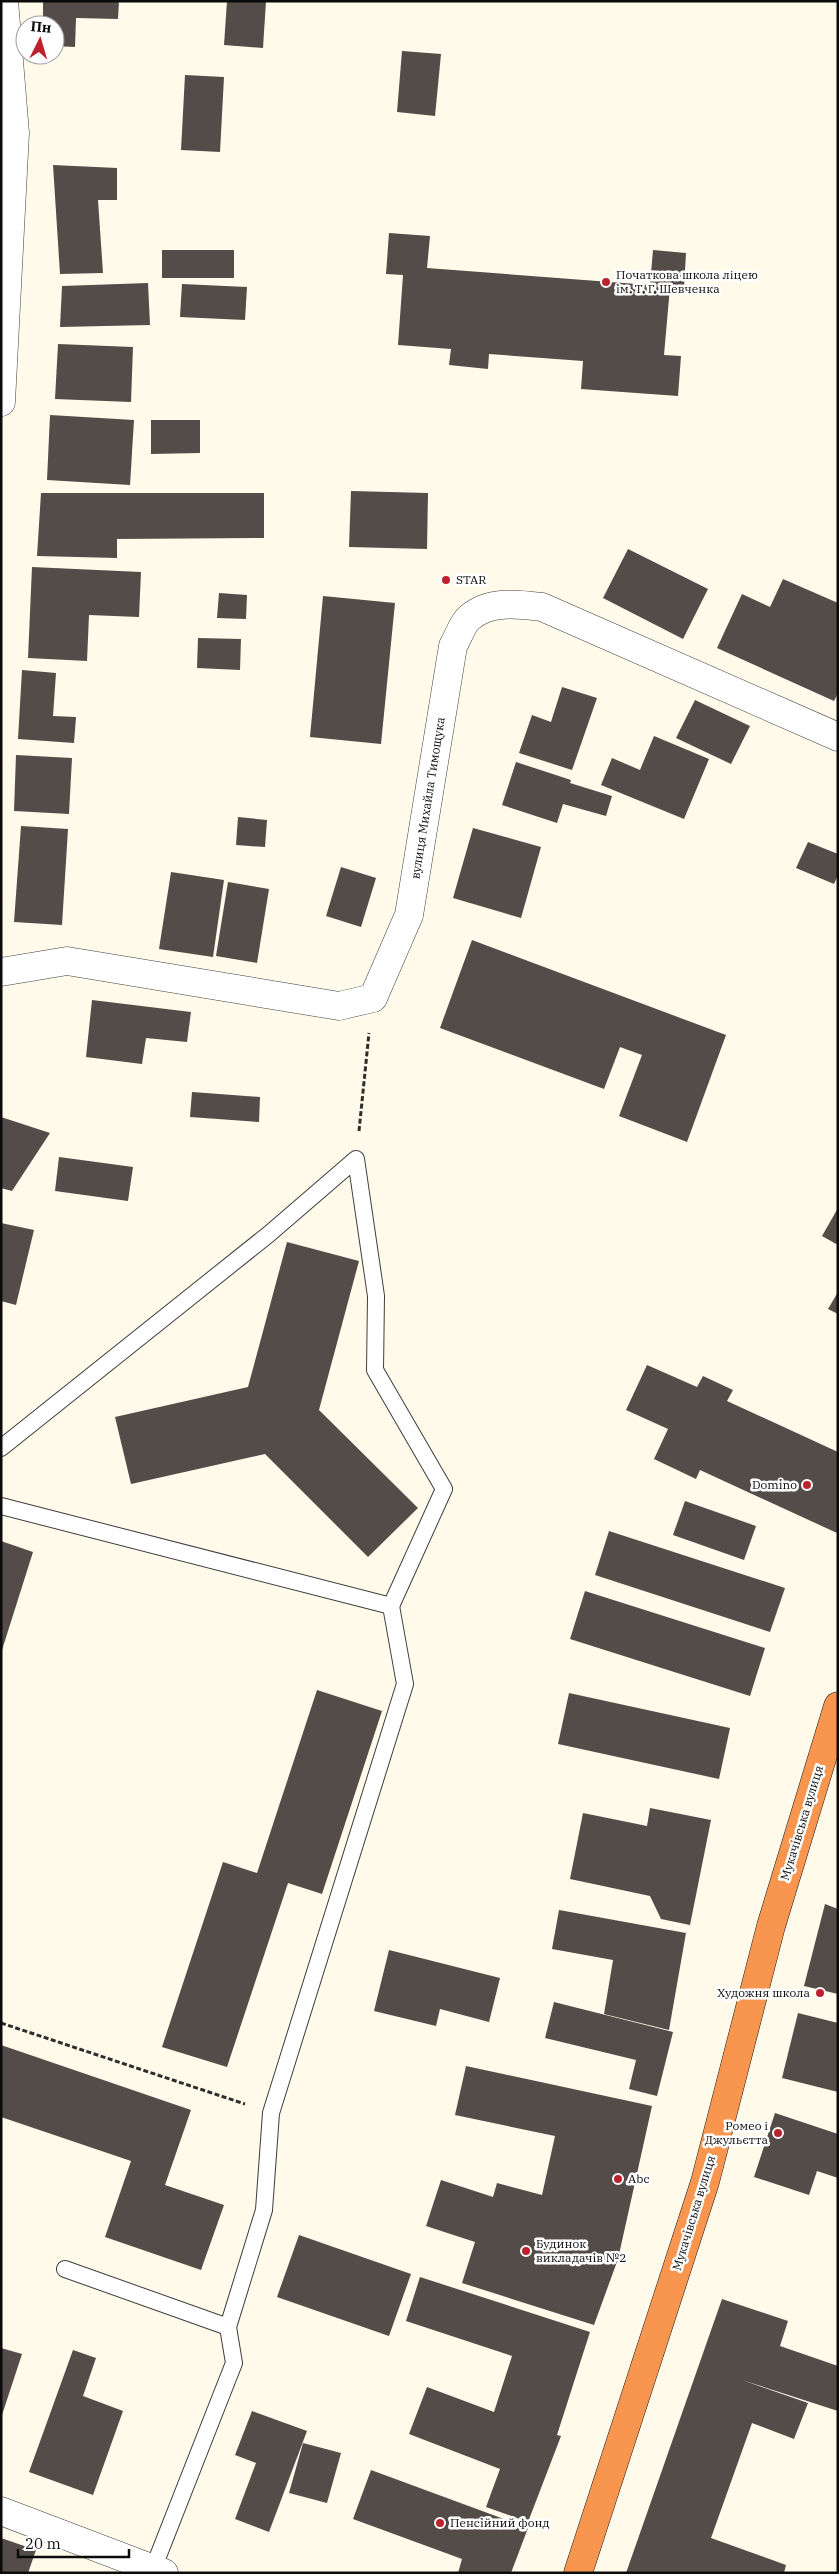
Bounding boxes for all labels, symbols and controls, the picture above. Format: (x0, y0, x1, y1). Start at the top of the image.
north arrow (15, 15, 65, 65)
text: Пн (30, 17, 52, 37)
place label: Початкова школа ліцею ім. Т. Г. Шевченка (616, 267, 758, 296)
marker: Початкова школа ліцею ім. Т. Г. Шевченка (600, 276, 612, 288)
place label: STAR (456, 572, 486, 587)
marker: STAR (440, 574, 452, 586)
street label: вулиця Михайла Тимощука (407, 716, 448, 880)
place label: Domino (752, 1477, 797, 1492)
marker: Domino (801, 1479, 813, 1491)
street label: Мукачівська вулиця (777, 1763, 826, 1882)
place label: Художня школа (717, 1985, 810, 2000)
marker: Художня школа (814, 1987, 826, 1999)
place label: Ромео і Джульєтта (705, 2118, 768, 2147)
marker: Ромео і Джульєтта (772, 2127, 784, 2139)
street label: Мукачівська вулиця (669, 2153, 718, 2272)
place label: Abc (628, 2171, 650, 2186)
marker: Abc (612, 2173, 624, 2185)
place label: Будинок викладачів №2 (536, 2236, 627, 2265)
marker: Будинок викладачів №2 (520, 2245, 532, 2257)
place label: Пенсійний фонд (450, 2515, 550, 2530)
marker: Пенсійний фонд (434, 2517, 446, 2529)
scale bar (18, 2526, 129, 2558)
text: 20 m (25, 2534, 61, 2553)

